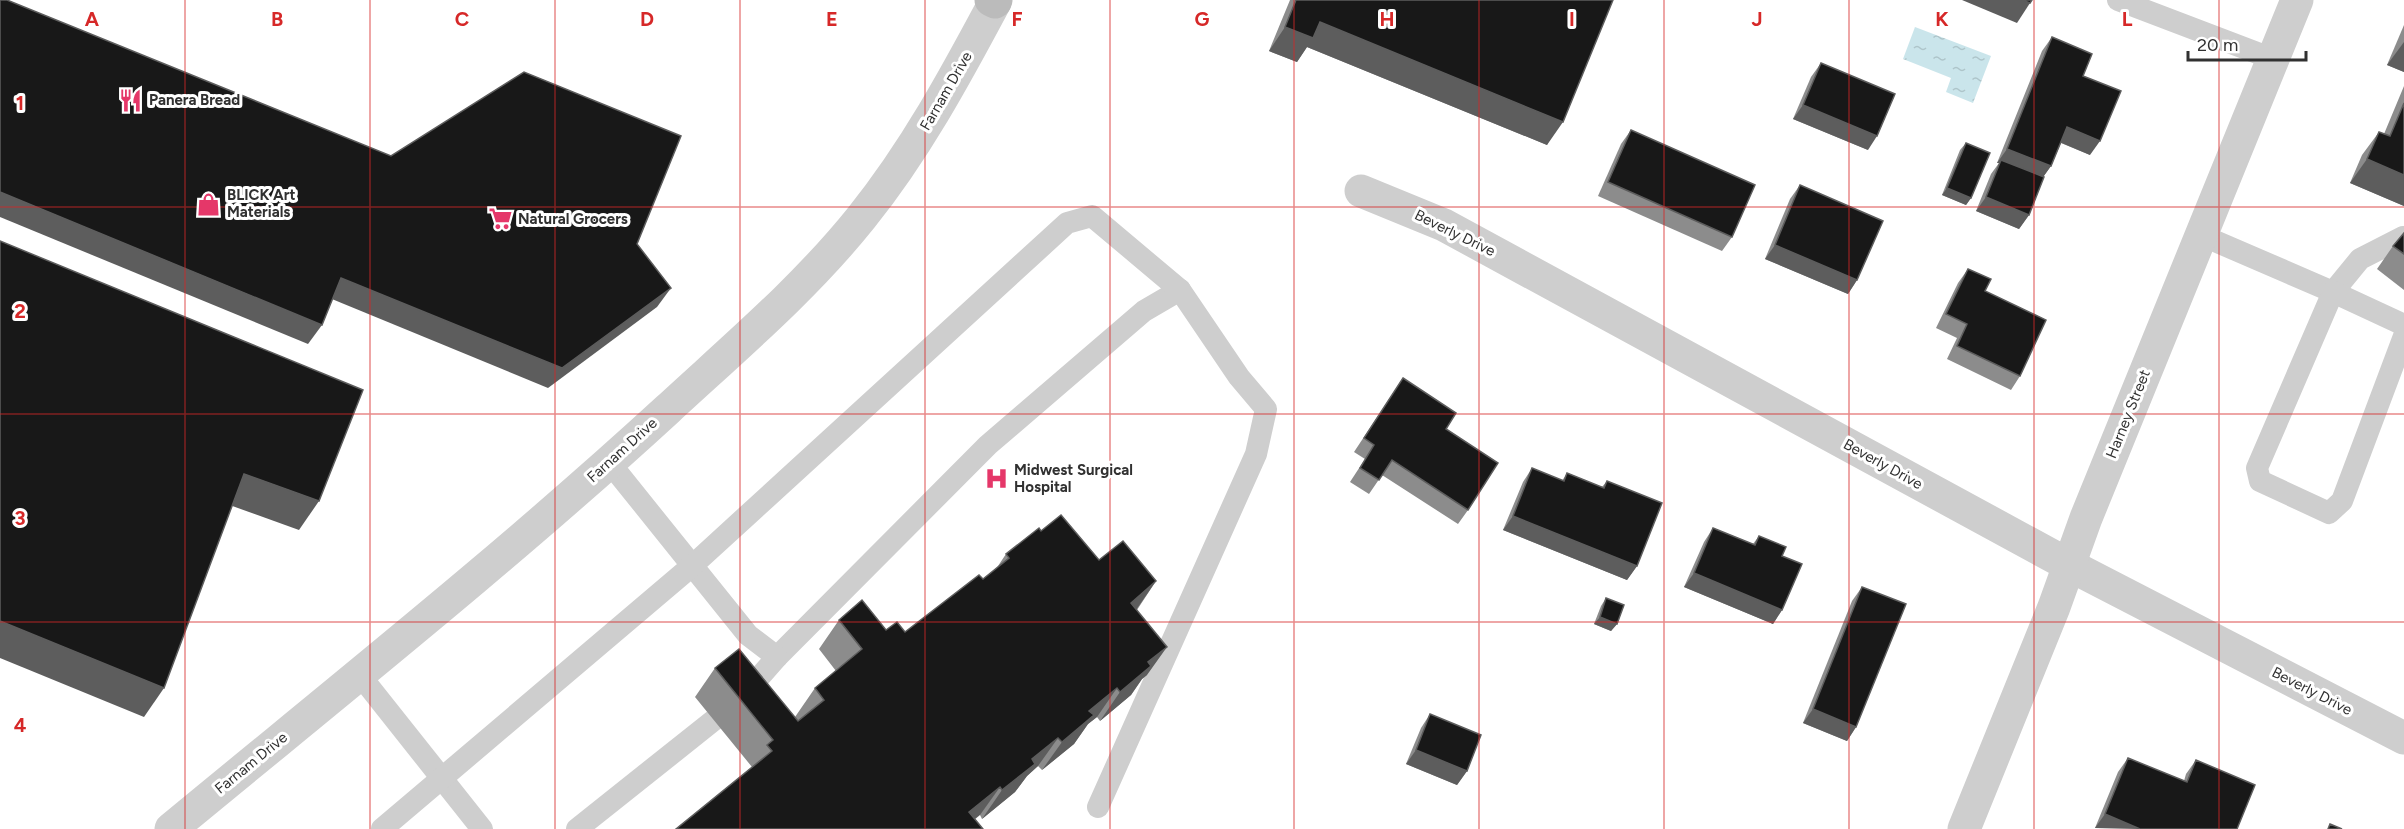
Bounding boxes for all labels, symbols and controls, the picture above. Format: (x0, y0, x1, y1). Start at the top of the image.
text: A (85, 7, 100, 31)
text: B (271, 7, 283, 31)
text: C (455, 7, 469, 31)
text: D (640, 7, 654, 31)
text: E (826, 7, 838, 31)
text: F (1011, 7, 1023, 31)
text: G (1195, 7, 1210, 31)
text: H (1380, 7, 1395, 31)
text: I (1569, 7, 1575, 31)
text: J (1751, 7, 1763, 31)
text: K (1935, 7, 1949, 31)
text: L (2122, 7, 2133, 31)
scale bar (2188, 24, 2306, 62)
text: 20 m (2197, 34, 2238, 56)
street label: Farnam Drive (916, 48, 976, 134)
restaurant icon: Panera Bread (118, 87, 144, 113)
text: 1 (16, 91, 24, 115)
place label: Panera Bread (149, 91, 240, 109)
place label: BLICK Art Materials (227, 186, 295, 221)
shop icon: BLICK Art Materials (196, 191, 222, 217)
supermarket icon: Natural Grocers (487, 206, 513, 232)
street label: Beverly Drive (1412, 206, 1498, 260)
place label: Natural Grocers (518, 210, 628, 228)
text: 2 (14, 299, 26, 323)
street label: Harney Street (2102, 367, 2154, 461)
street label: Farnam Drive (583, 414, 661, 486)
street label: Beverly Drive (1840, 435, 1926, 493)
place label: Midwest Surgical Hospital (1014, 461, 1133, 496)
hospital icon: Midwest Surgical Hospital (983, 466, 1009, 492)
text: 3 (14, 506, 26, 530)
street label: Beverly Drive (2269, 663, 2355, 719)
text: 4 (14, 713, 27, 737)
street label: Farnam Drive (211, 728, 291, 798)

